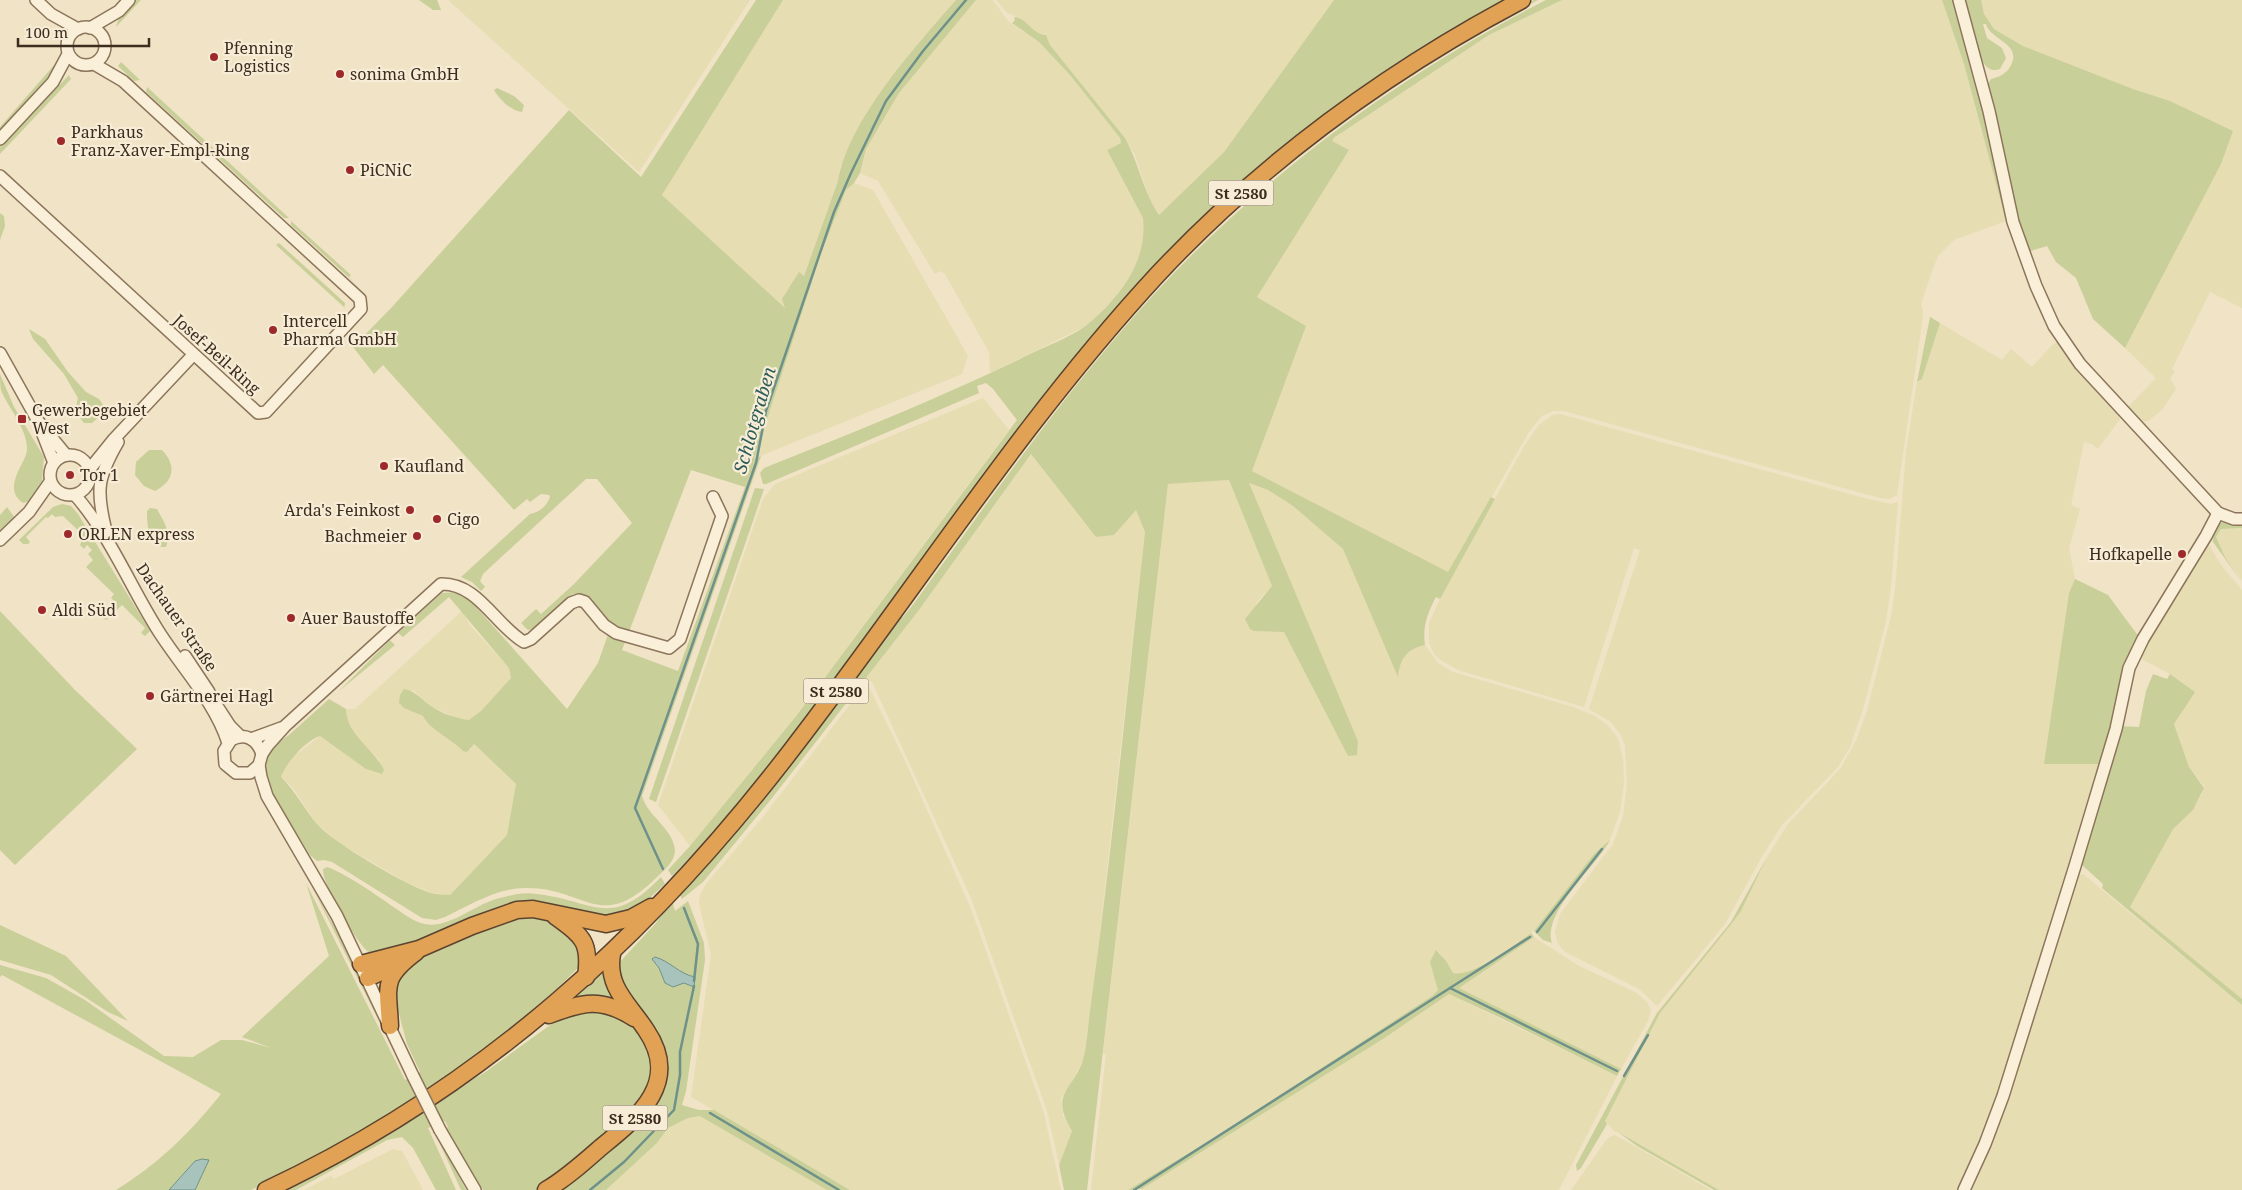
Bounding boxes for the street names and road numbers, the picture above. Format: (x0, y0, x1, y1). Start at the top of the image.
road number: St 2580 (1208, 180, 1274, 206)
street label: Josef-Beil-Ring (168, 308, 266, 399)
street label: Dachauer Straße (131, 558, 223, 676)
road number: St 2580 (804, 678, 868, 704)
road number: St 2580 (602, 1106, 668, 1130)

